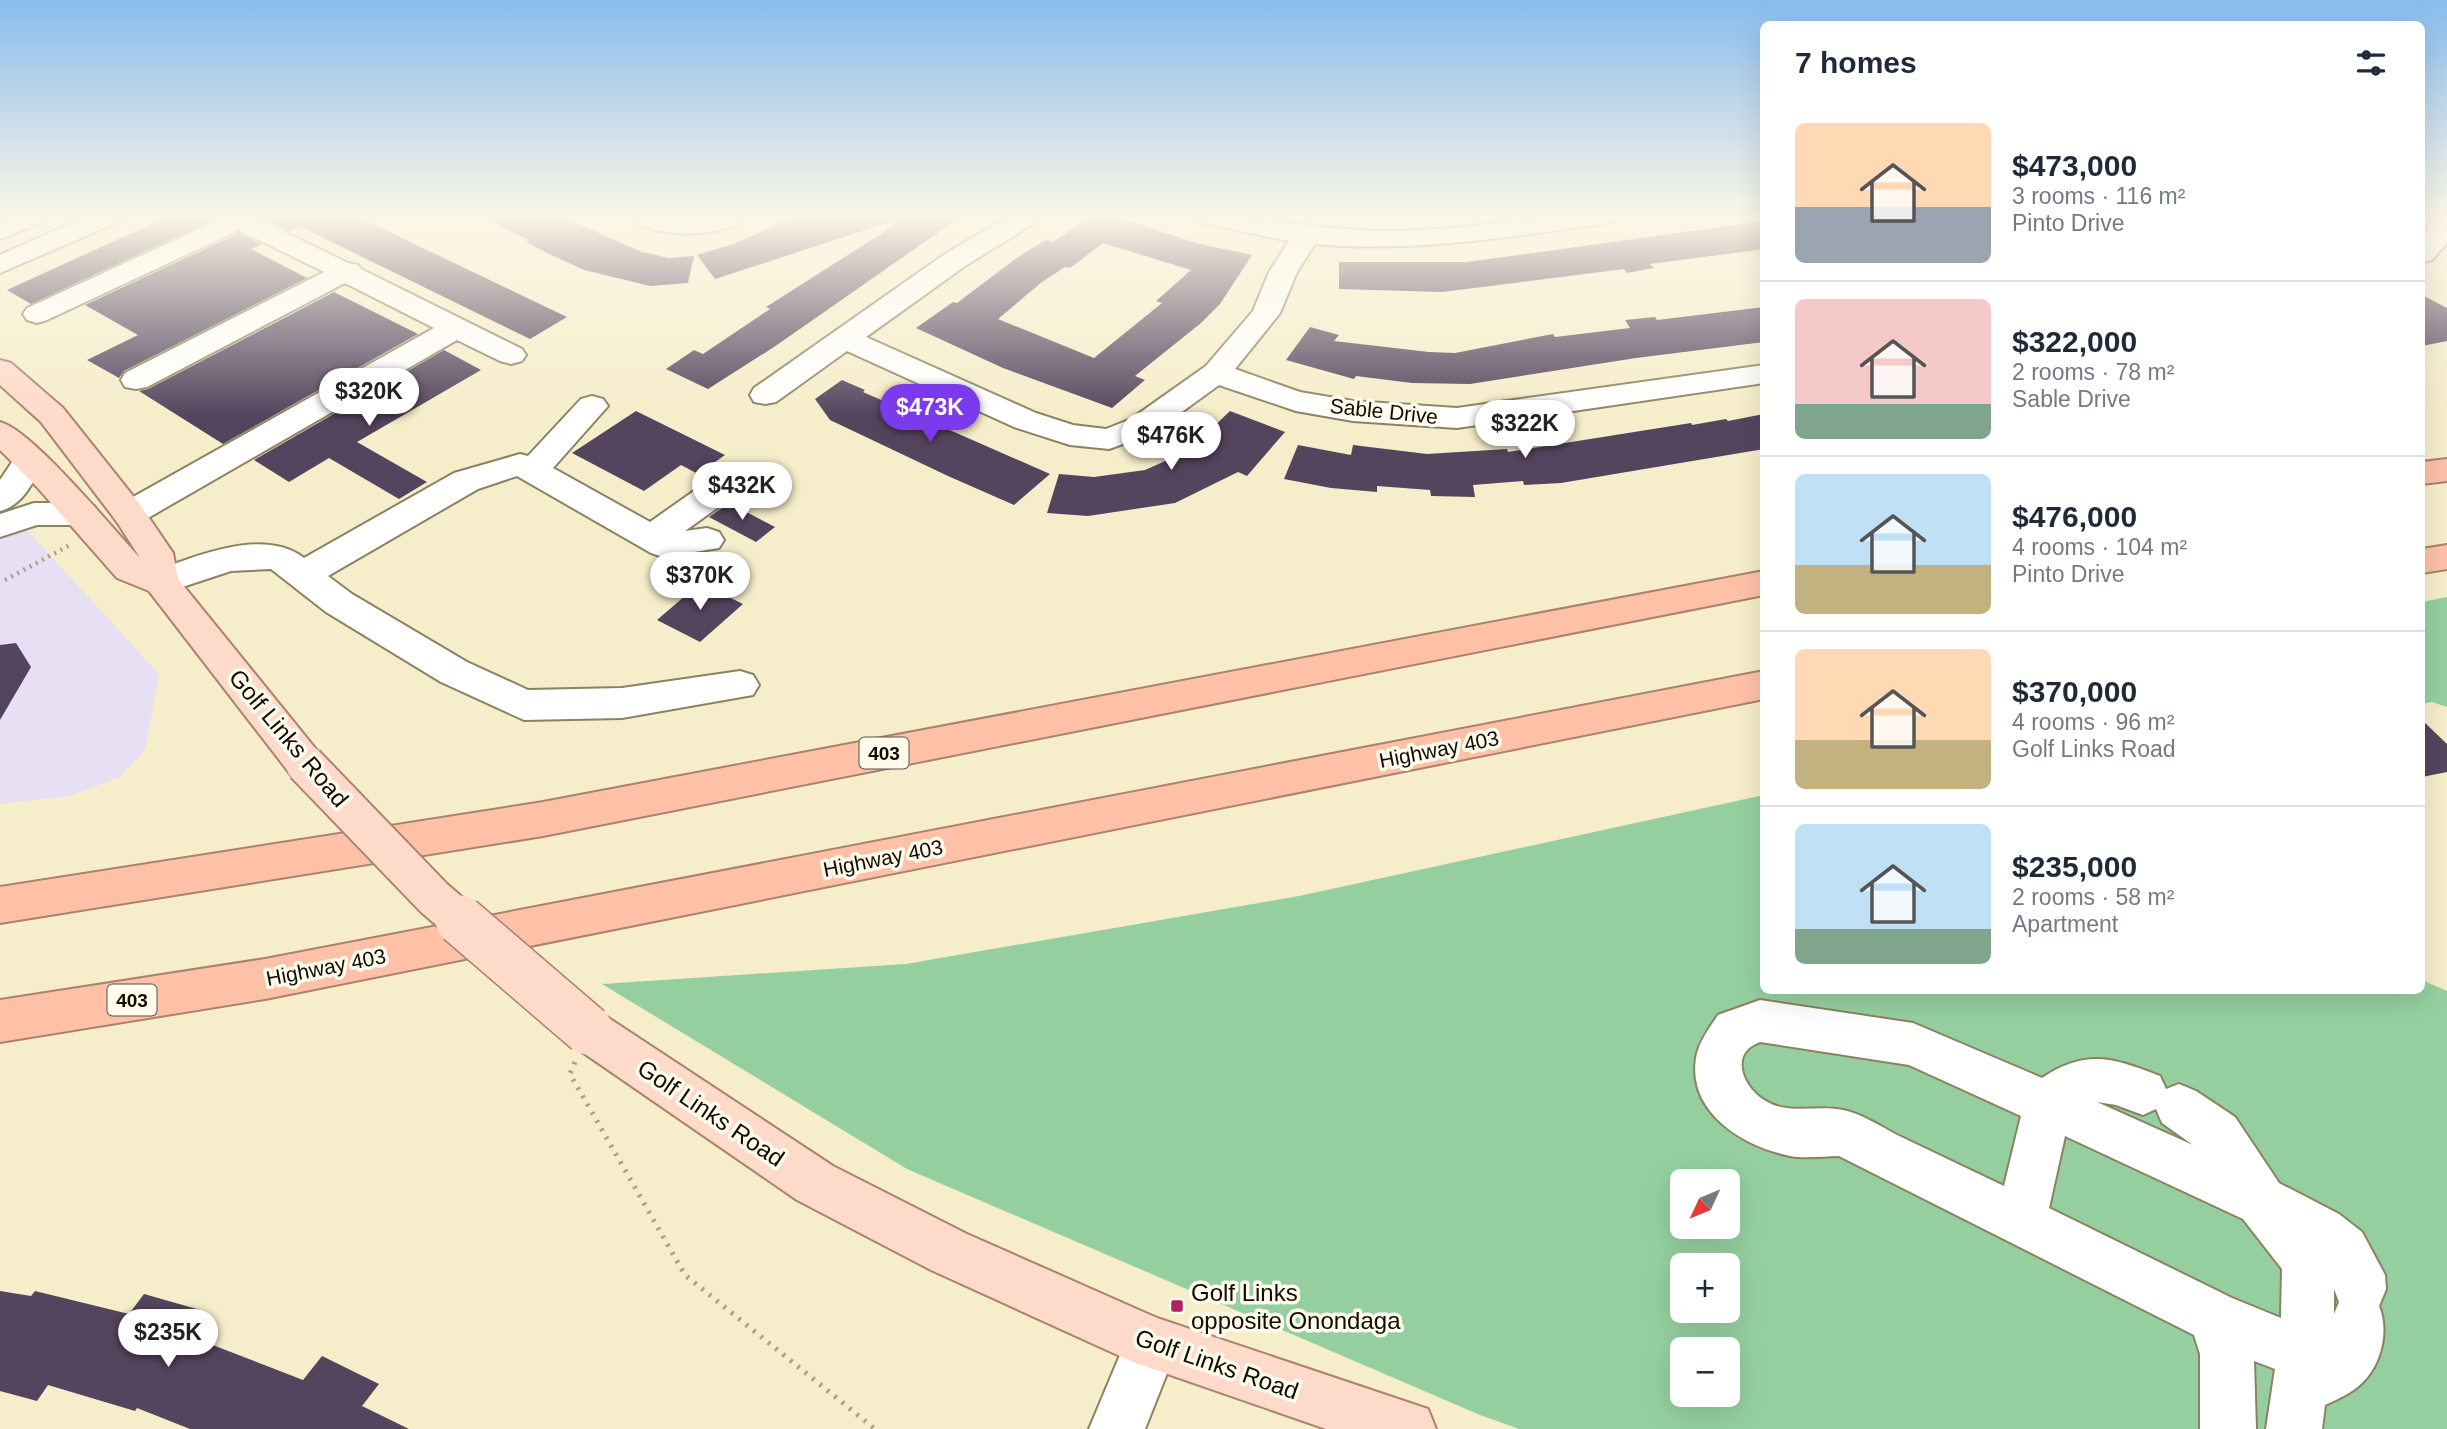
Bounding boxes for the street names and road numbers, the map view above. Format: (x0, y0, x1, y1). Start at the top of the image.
street label: Sable Drive (1329, 394, 1439, 428)
street label: Golf Links Road (224, 664, 354, 812)
street label: Highway 403 (1377, 726, 1501, 772)
road number: 403 (860, 738, 908, 768)
street label: Highway 403 (821, 835, 945, 881)
street label: Highway 403 (264, 944, 388, 990)
road number: 403 (108, 984, 156, 1016)
street label: Golf Links Road (633, 1054, 789, 1172)
street label: Golf Links Road (1132, 1323, 1302, 1405)

